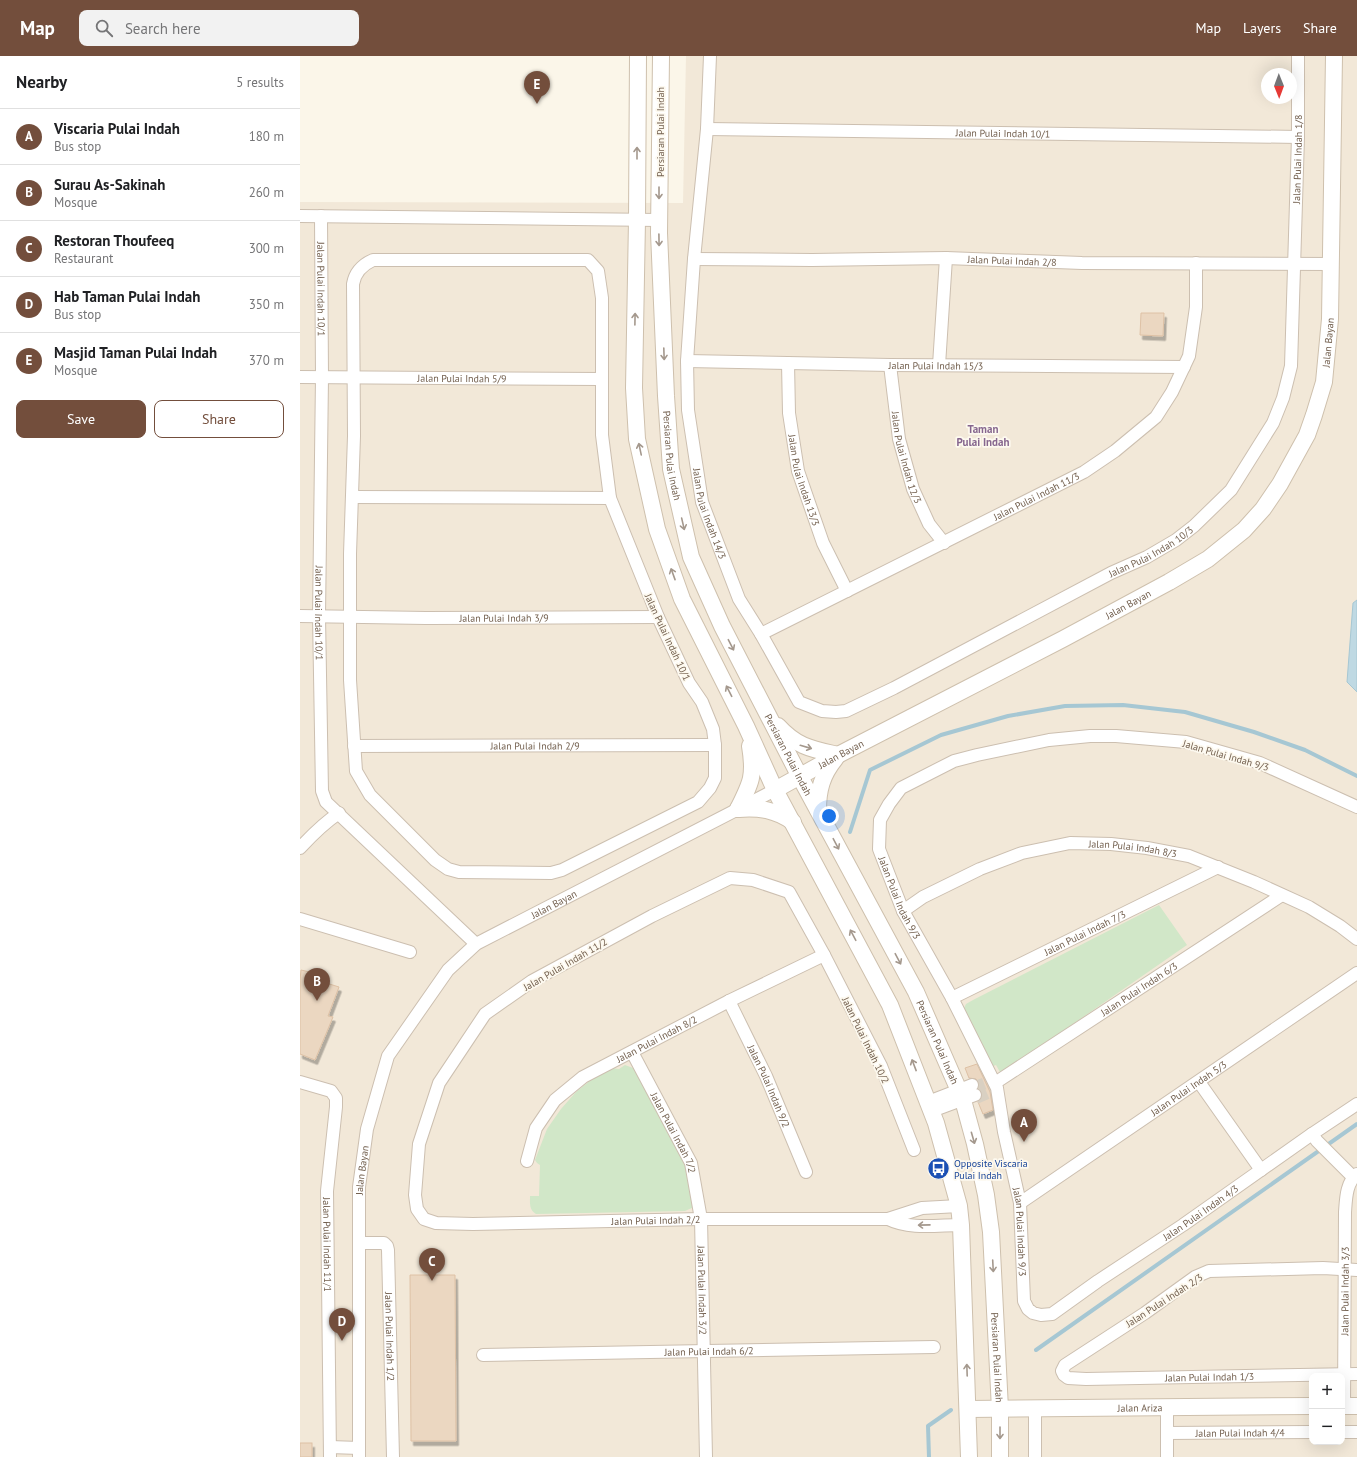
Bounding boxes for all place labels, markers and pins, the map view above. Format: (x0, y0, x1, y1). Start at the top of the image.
pin: E (524, 71, 550, 104)
pin: B (304, 968, 330, 1001)
pin: A (1011, 1109, 1037, 1142)
bus stop icon: Opposite Viscaria Pulai Indah (926, 1156, 952, 1182)
place label: Opposite Viscaria Pulai Indah (954, 1157, 1028, 1182)
pin: C (419, 1248, 445, 1281)
pin: D (329, 1308, 355, 1341)

